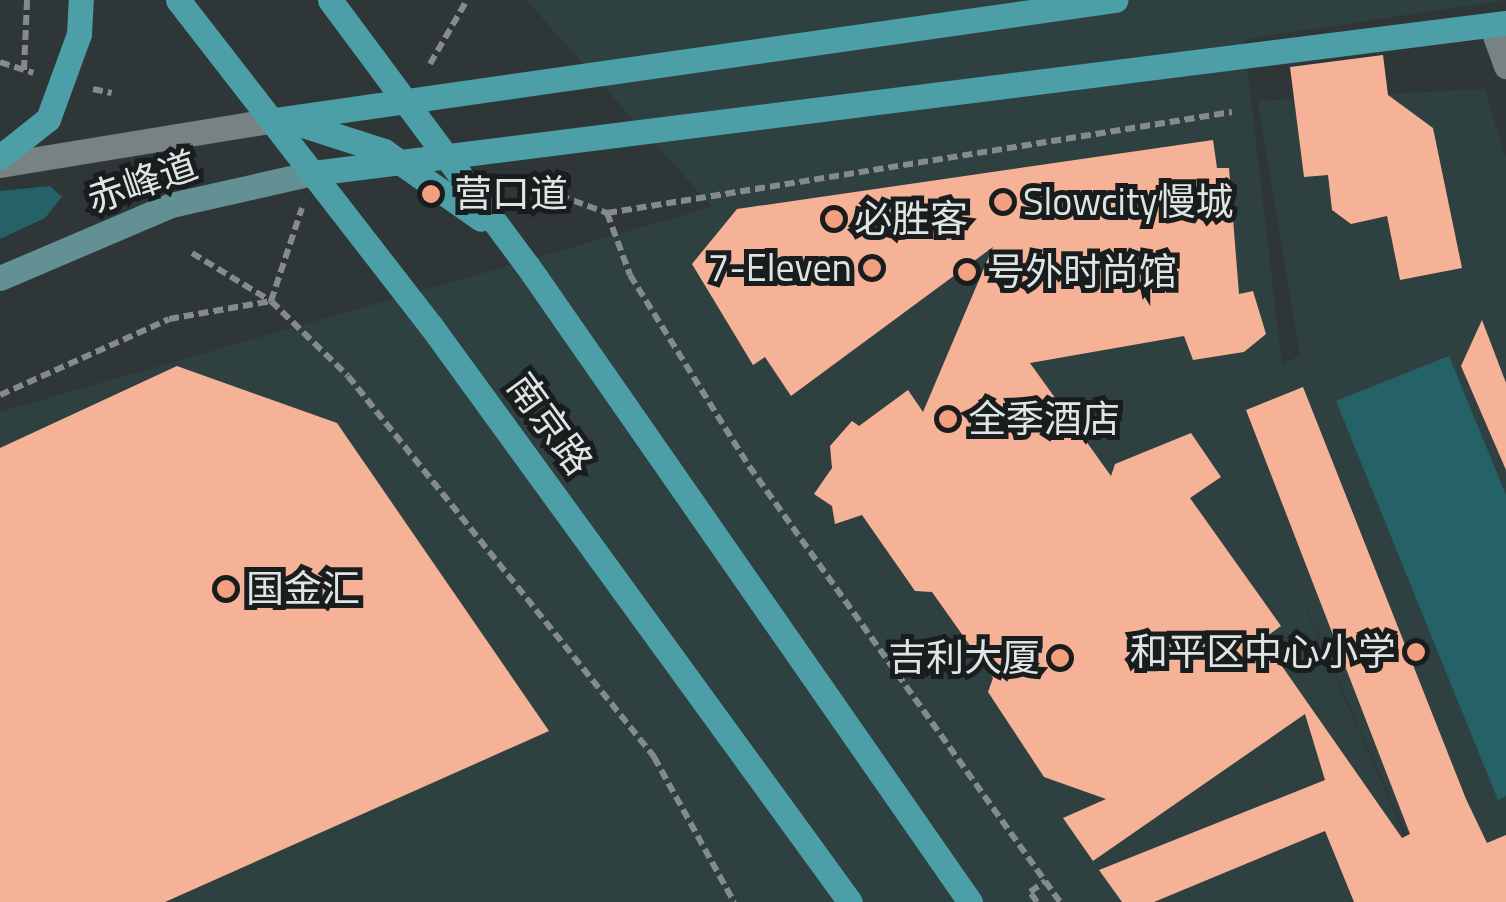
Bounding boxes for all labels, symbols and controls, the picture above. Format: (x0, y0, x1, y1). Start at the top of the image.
street label: 赤峰道 (81, 142, 203, 222)
place label: 营口道 (454, 171, 568, 217)
place label: Slowcity慢城 (1023, 179, 1234, 225)
marker: 营口道 (418, 181, 444, 207)
marker: Slowcity慢城 (992, 191, 1014, 213)
place label: 必胜客 (854, 196, 968, 242)
marker: 必胜客 (823, 208, 845, 230)
place label: 7-Eleven (708, 245, 852, 291)
place label: 号外时尚馆 (987, 249, 1177, 295)
marker: 7-Eleven (861, 257, 883, 279)
marker: 号外时尚馆 (956, 261, 978, 283)
street label: 南京路 (498, 364, 602, 484)
place label: 全季酒店 (968, 396, 1120, 442)
marker: 全季酒店 (937, 408, 959, 430)
place label: 国金汇 (246, 566, 360, 612)
marker: 国金汇 (215, 578, 237, 600)
place label: 和平区中心小学 (1130, 629, 1396, 675)
place label: 吉利大厦 (888, 635, 1040, 681)
marker: 和平区中心小学 (1405, 641, 1427, 663)
marker: 吉利大厦 (1049, 647, 1071, 669)

